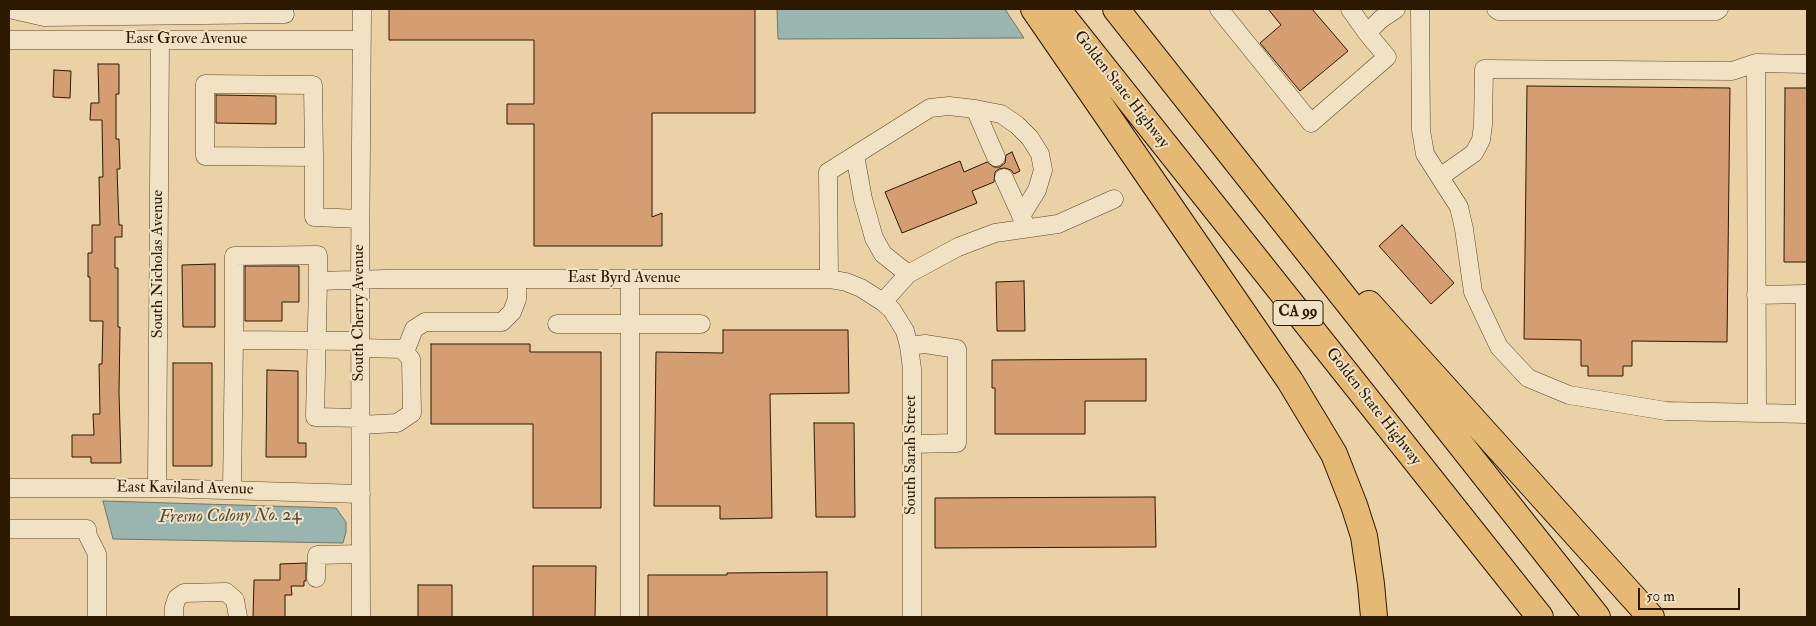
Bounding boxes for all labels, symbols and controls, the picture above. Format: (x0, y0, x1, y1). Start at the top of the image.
street label: Golden State Highway (1069, 27, 1173, 153)
street label: East Grove Avenue (125, 30, 247, 50)
street label: South Nicholas Avenue (149, 190, 169, 338)
street label: South Cherry Avenue (350, 244, 370, 382)
street label: East Byrd Avenue (567, 269, 681, 289)
road number: CA 99 (1273, 300, 1323, 326)
street label: Golden State Highway (1321, 344, 1425, 470)
street label: South Sarah Street (902, 395, 922, 515)
street label: East Kaviland Avenue (116, 478, 254, 500)
water label: Fresno Colony No. 24 (159, 505, 301, 529)
scale bar (1641, 578, 1744, 610)
text: 50 m (1646, 587, 1675, 606)

